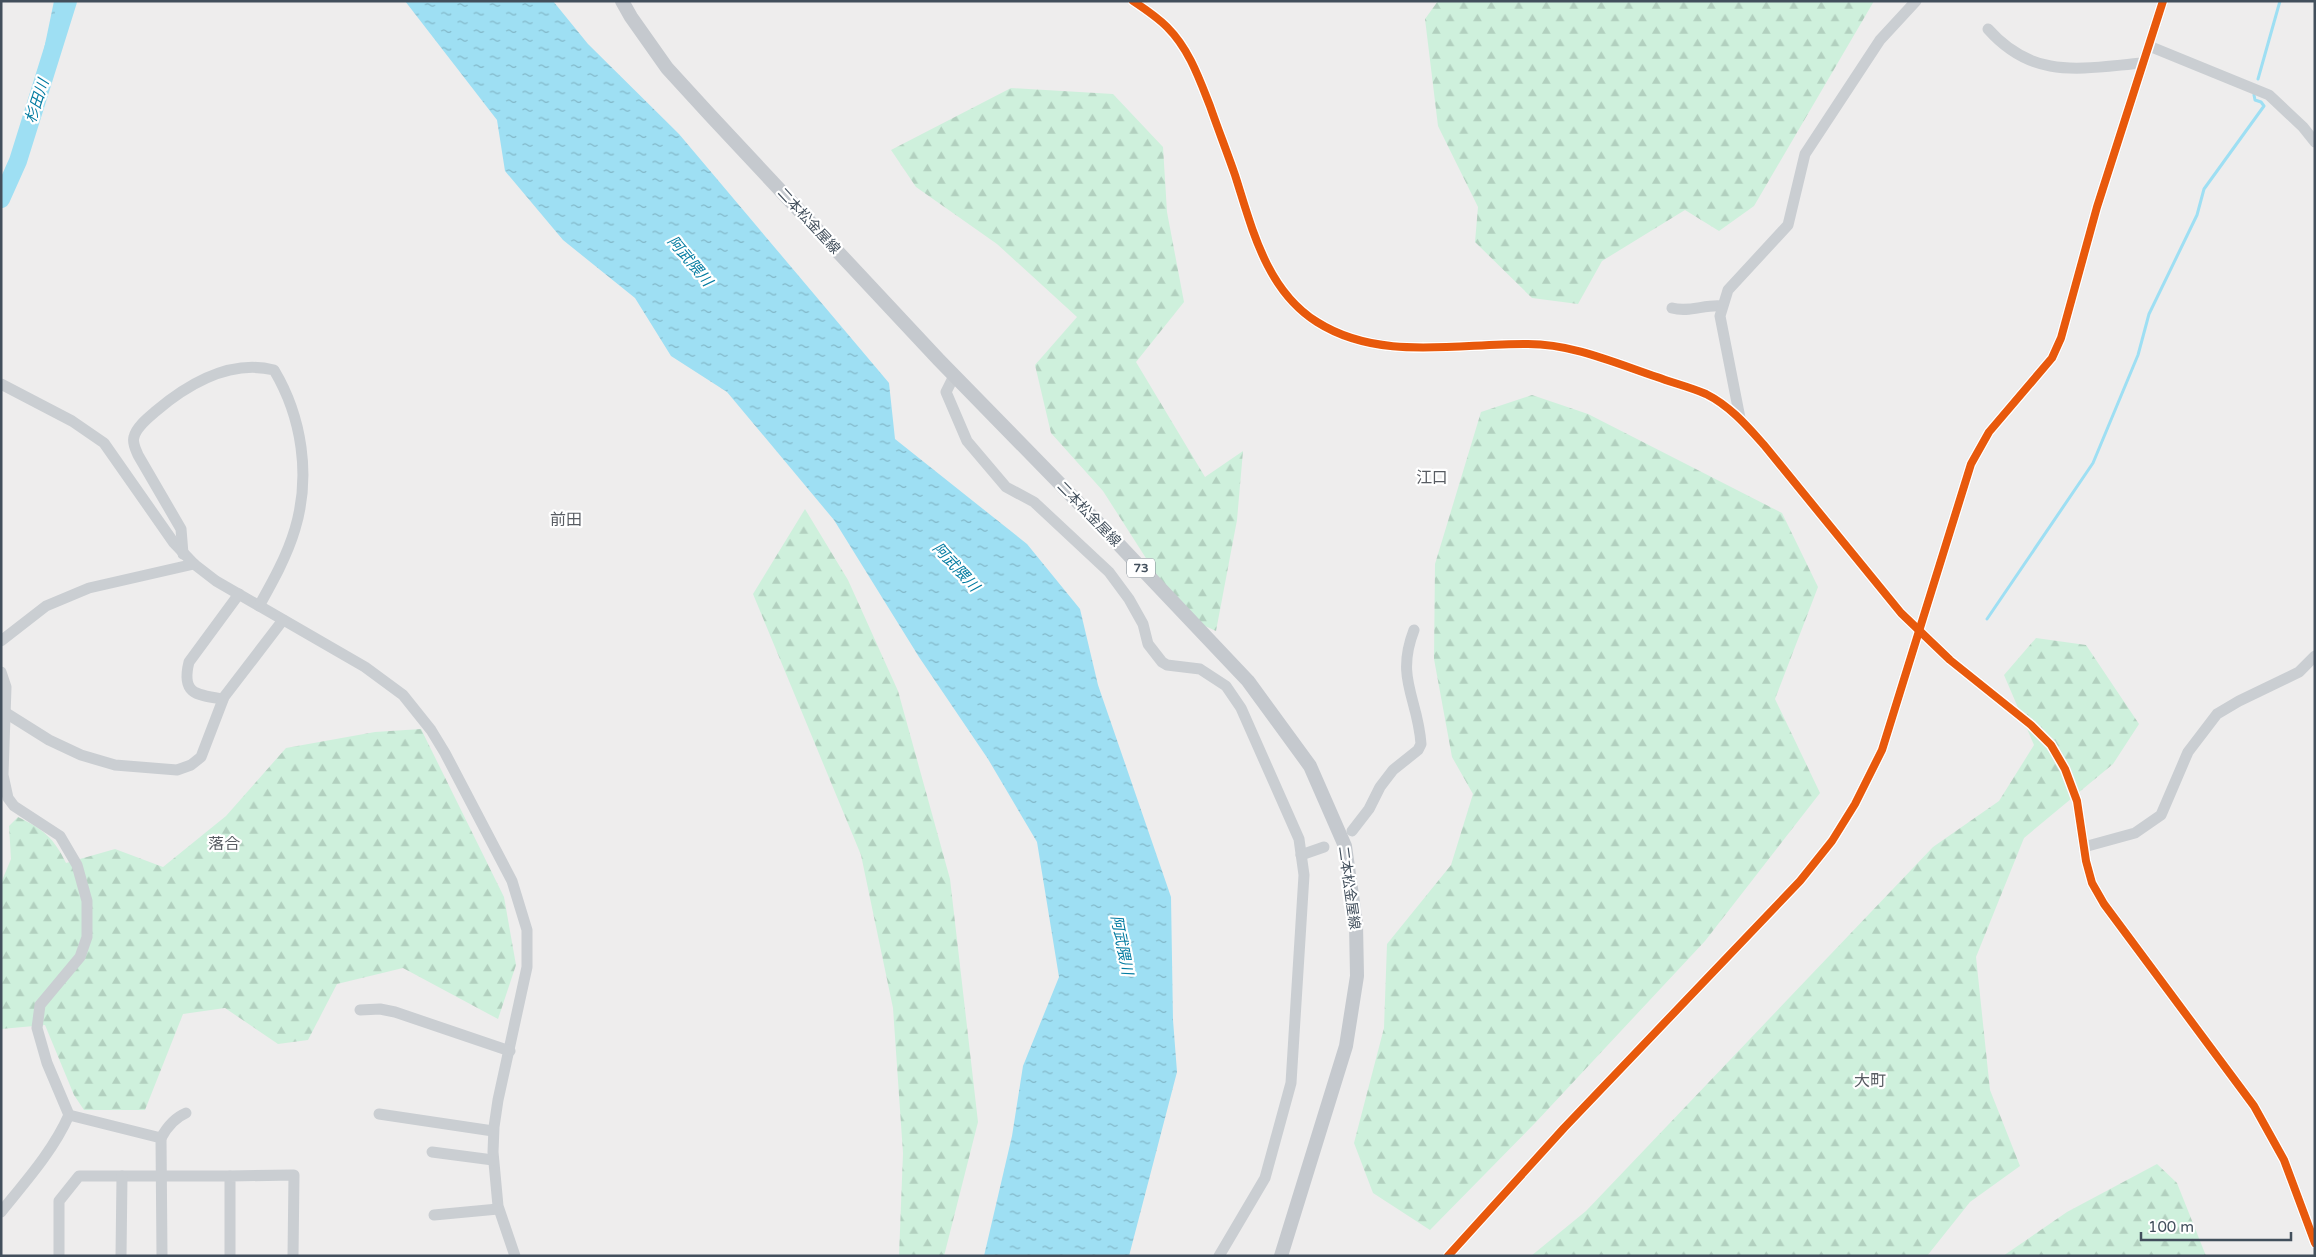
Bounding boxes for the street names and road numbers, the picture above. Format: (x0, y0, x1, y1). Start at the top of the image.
street label: 二本松金屋線 (774, 184, 844, 258)
street label: 二本松金屋線 (1054, 478, 1124, 550)
road number: 73 (1127, 558, 1155, 578)
street label: 二本松金屋線 (1335, 845, 1363, 931)

